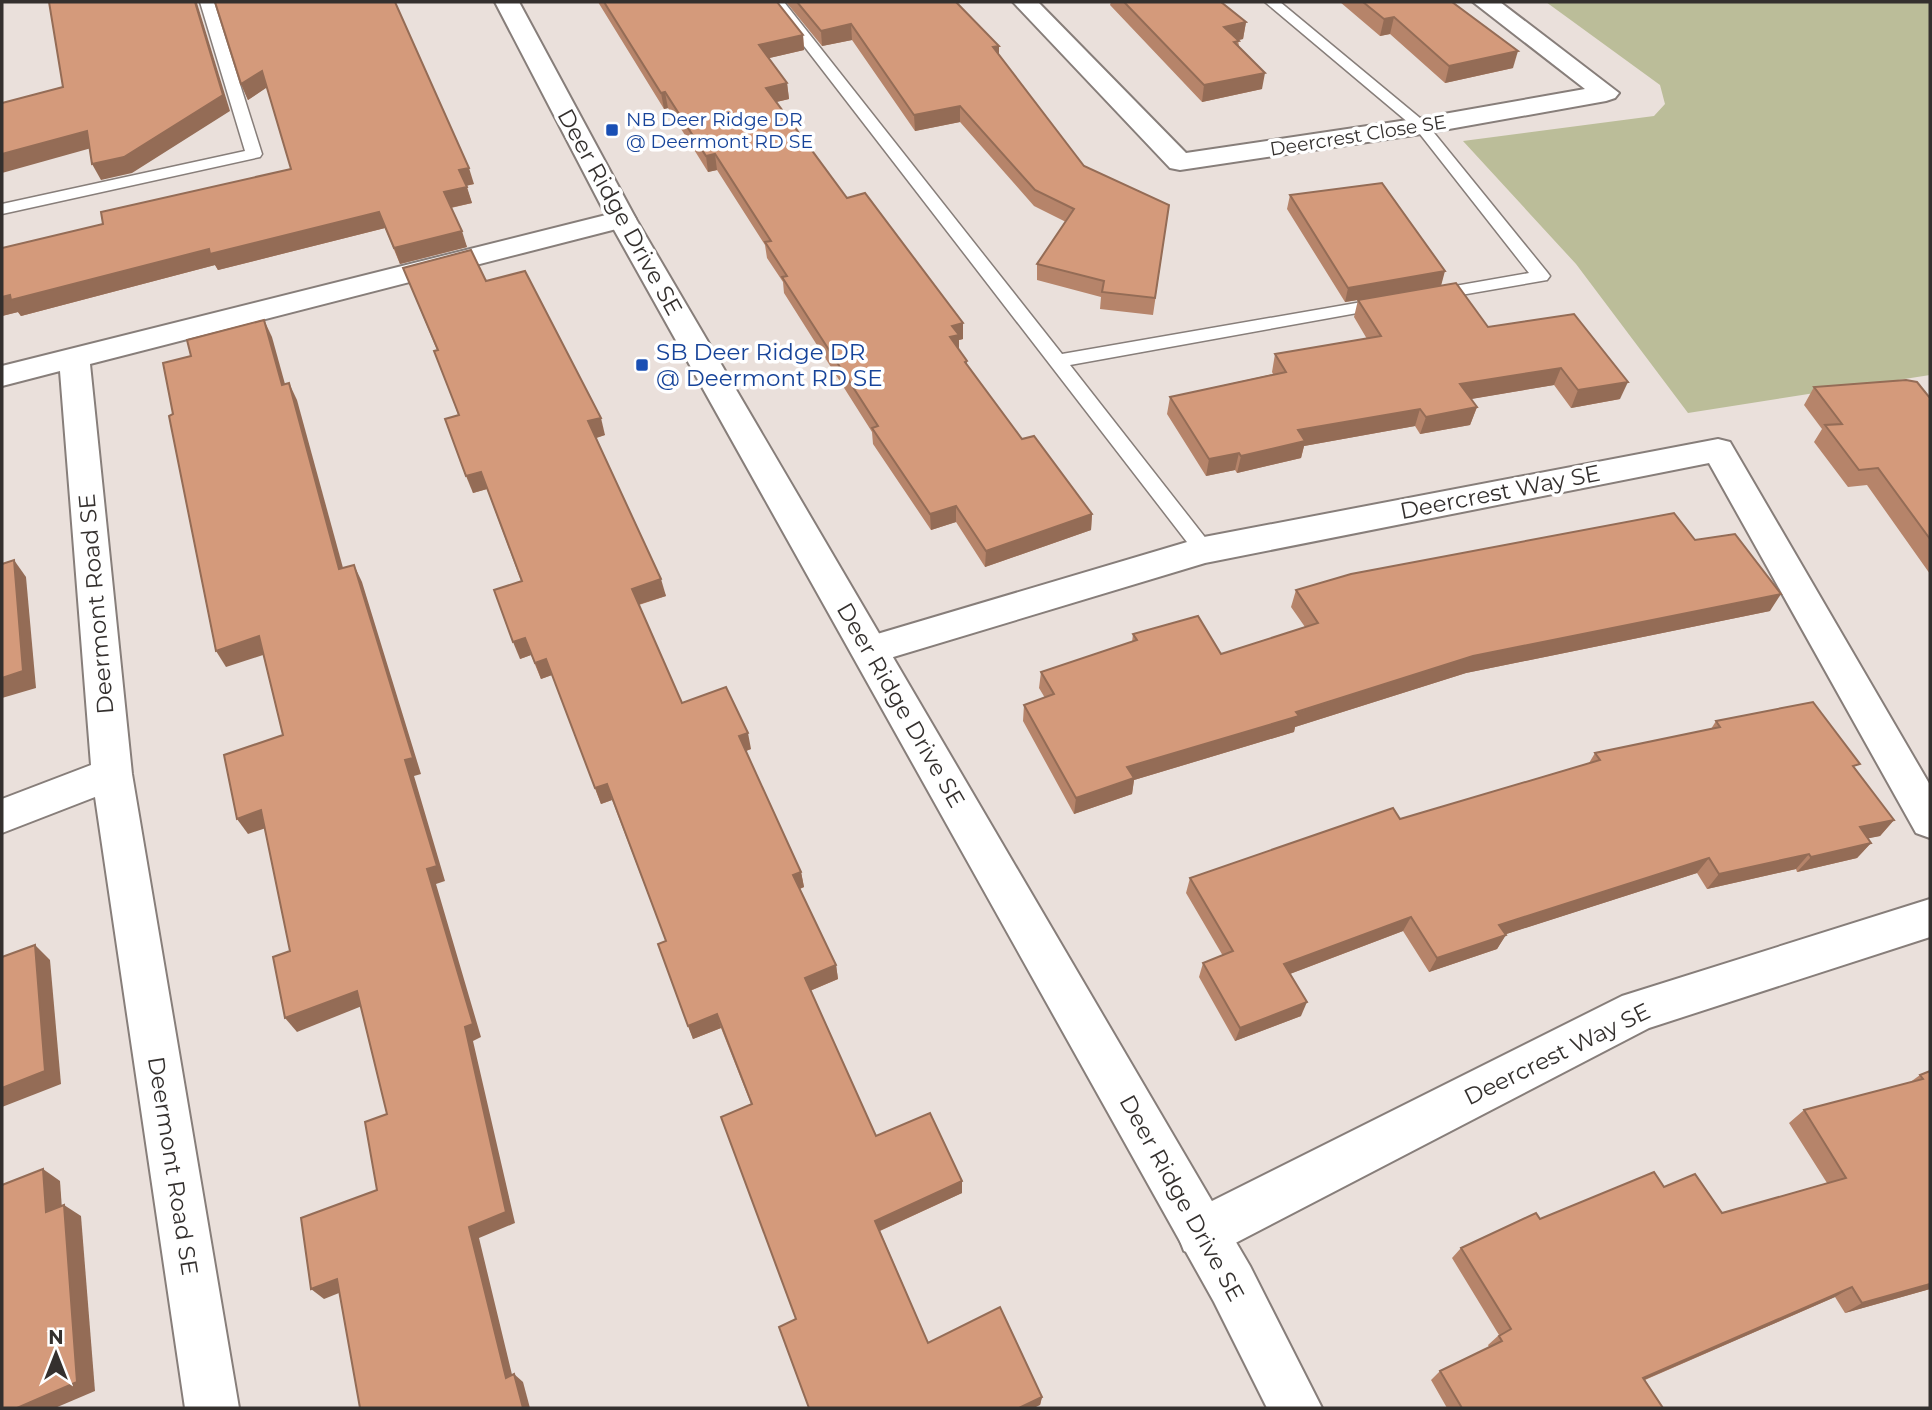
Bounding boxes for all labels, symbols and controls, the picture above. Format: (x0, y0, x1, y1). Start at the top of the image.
street label: Deer Ridge Drive SE (552, 104, 688, 320)
place label: NB Deer Ridge DR @ Deermont RD SE (626, 108, 813, 153)
street label: Deercrest Close SE (1268, 110, 1448, 161)
marker: NB Deer Ridge DR @ Deermont RD SE (604, 122, 620, 138)
place label: SB Deer Ridge DR @ Deermont RD SE (656, 338, 883, 392)
marker: SB Deer Ridge DR @ Deermont RD SE (634, 357, 650, 373)
street label: Deercrest Way SE (1397, 459, 1603, 525)
street label: Deermont Road SE (72, 493, 120, 715)
street label: Deer Ridge Drive SE (831, 598, 971, 812)
street label: Deercrest Way SE (1459, 997, 1655, 1111)
street label: Deermont Road SE (142, 1055, 204, 1277)
street label: Deer Ridge Drive SE (1114, 1090, 1250, 1306)
north arrow (21, 1319, 91, 1389)
text: N (48, 1326, 64, 1349)

